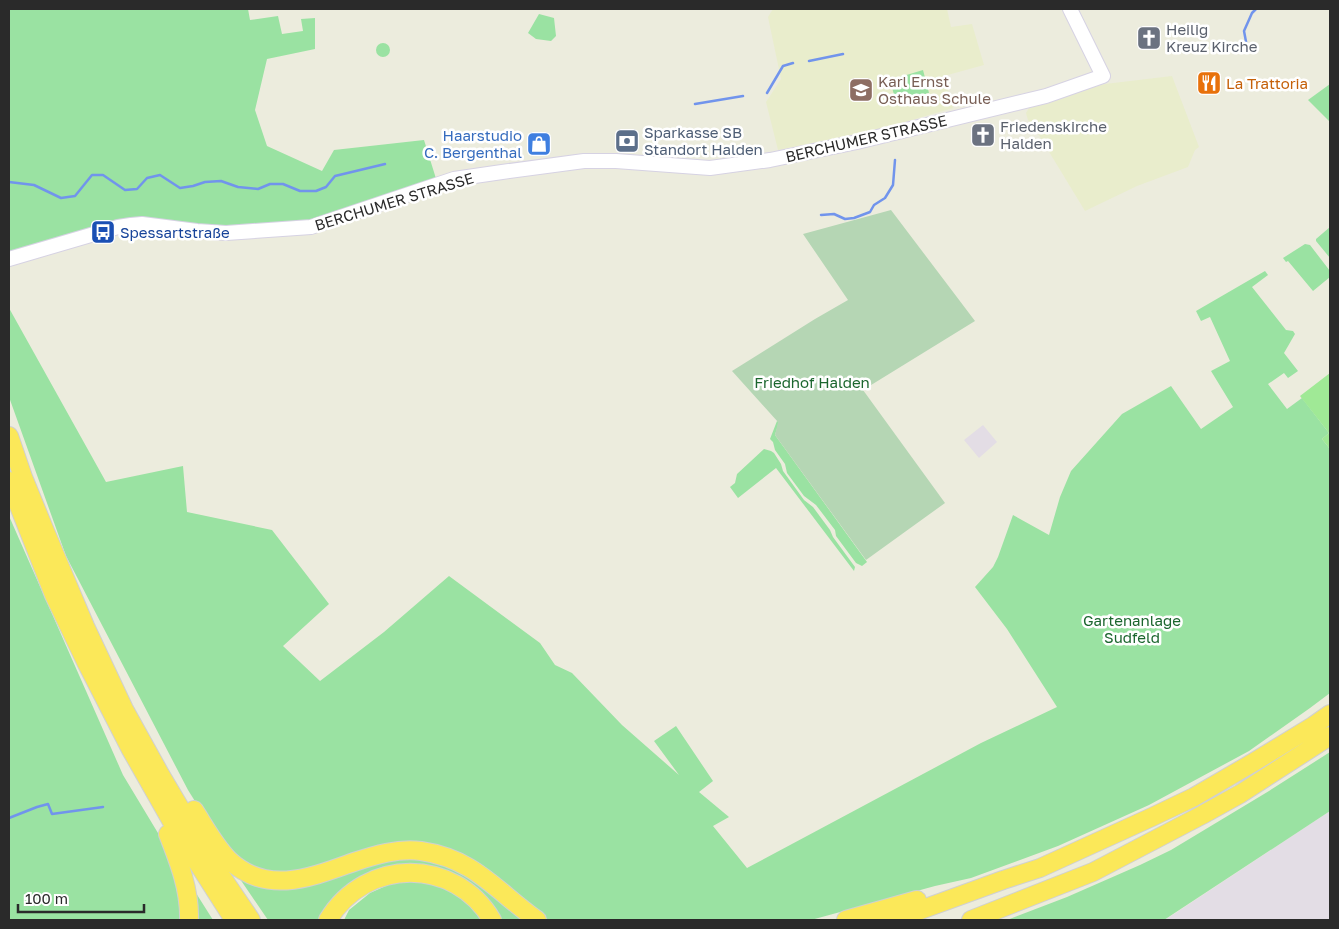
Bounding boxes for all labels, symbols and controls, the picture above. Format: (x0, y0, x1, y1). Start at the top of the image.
place label: Heilig Kreuz Kirche (1166, 20, 1258, 55)
church icon: Heilig Kreuz Kirche (1136, 25, 1162, 51)
restaurant icon: La Trattoria (1196, 70, 1222, 96)
place label: Karl Ernst Osthaus Schule (878, 72, 991, 107)
place label: La Trattoria (1226, 74, 1308, 92)
school or university icon: Karl Ernst Osthaus Schule (848, 77, 874, 103)
street label: BERCHUMER STRASSE (784, 111, 948, 165)
place label: Friedenskirche Halden (1000, 117, 1107, 152)
church icon: Friedenskirche Halden (970, 122, 996, 148)
place label: Sparkasse SB Standort Halden (644, 123, 763, 158)
place label: Haarstudio C. Bergenthal (424, 126, 522, 161)
bank icon: Sparkasse SB Standort Halden (614, 128, 640, 154)
shop icon: Haarstudio C. Bergenthal (526, 131, 552, 157)
street label: BERCHUMER STRASSE (312, 168, 476, 234)
bus stop icon: Spessartstraße (90, 219, 116, 245)
place label: Spessartstraße (120, 223, 230, 241)
park label: Friedhof Halden (754, 373, 870, 391)
park label: Gartenanlage Sudfeld (1083, 611, 1181, 646)
scale bar (18, 882, 144, 914)
text: 100 m (25, 889, 68, 907)

